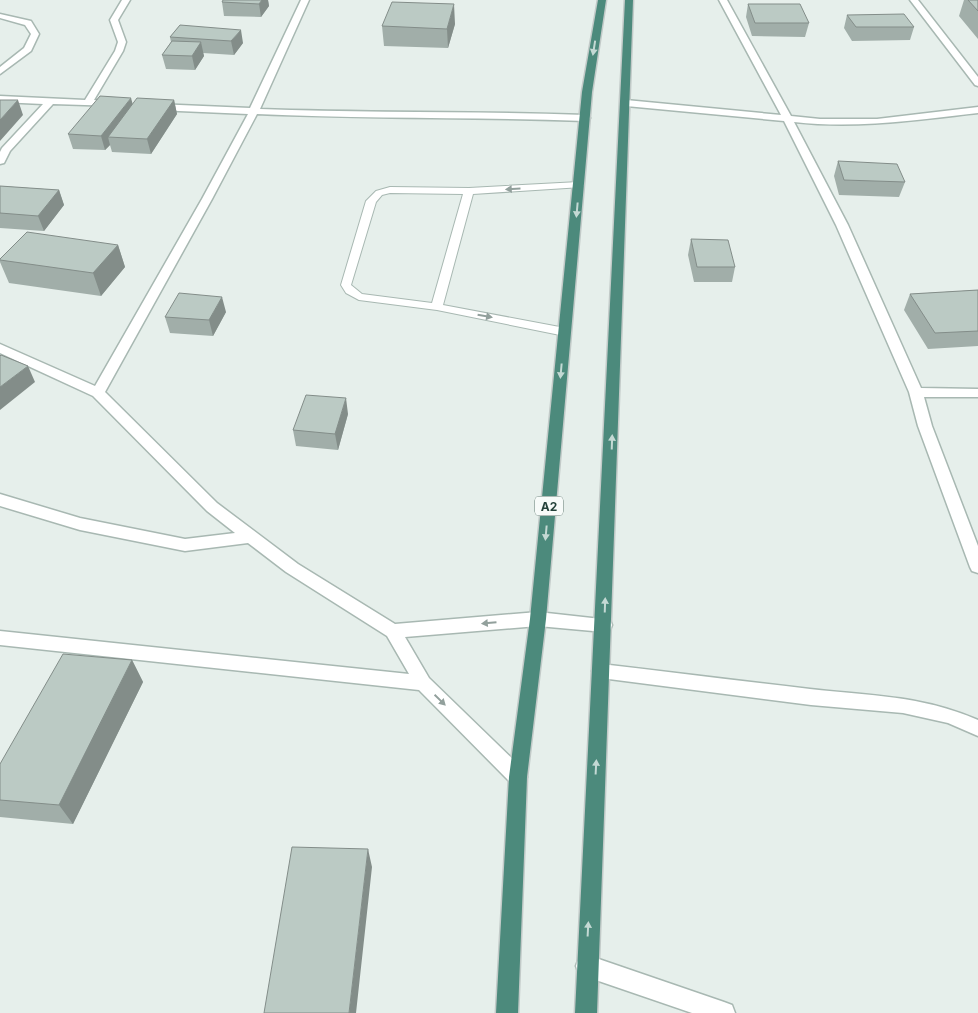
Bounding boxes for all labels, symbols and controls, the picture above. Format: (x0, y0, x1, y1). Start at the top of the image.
one-way arrow (590, 40, 598, 56)
one-way arrow (505, 186, 521, 194)
one-way arrow (573, 202, 581, 218)
one-way arrow (478, 312, 494, 320)
one-way arrow (557, 364, 565, 380)
one-way arrow (608, 434, 616, 450)
road number: A2 (535, 496, 563, 516)
one-way arrow (542, 525, 550, 541)
one-way arrow (601, 596, 609, 612)
one-way arrow (481, 620, 497, 628)
one-way arrow (434, 694, 446, 706)
one-way arrow (593, 759, 601, 775)
one-way arrow (585, 921, 593, 937)

